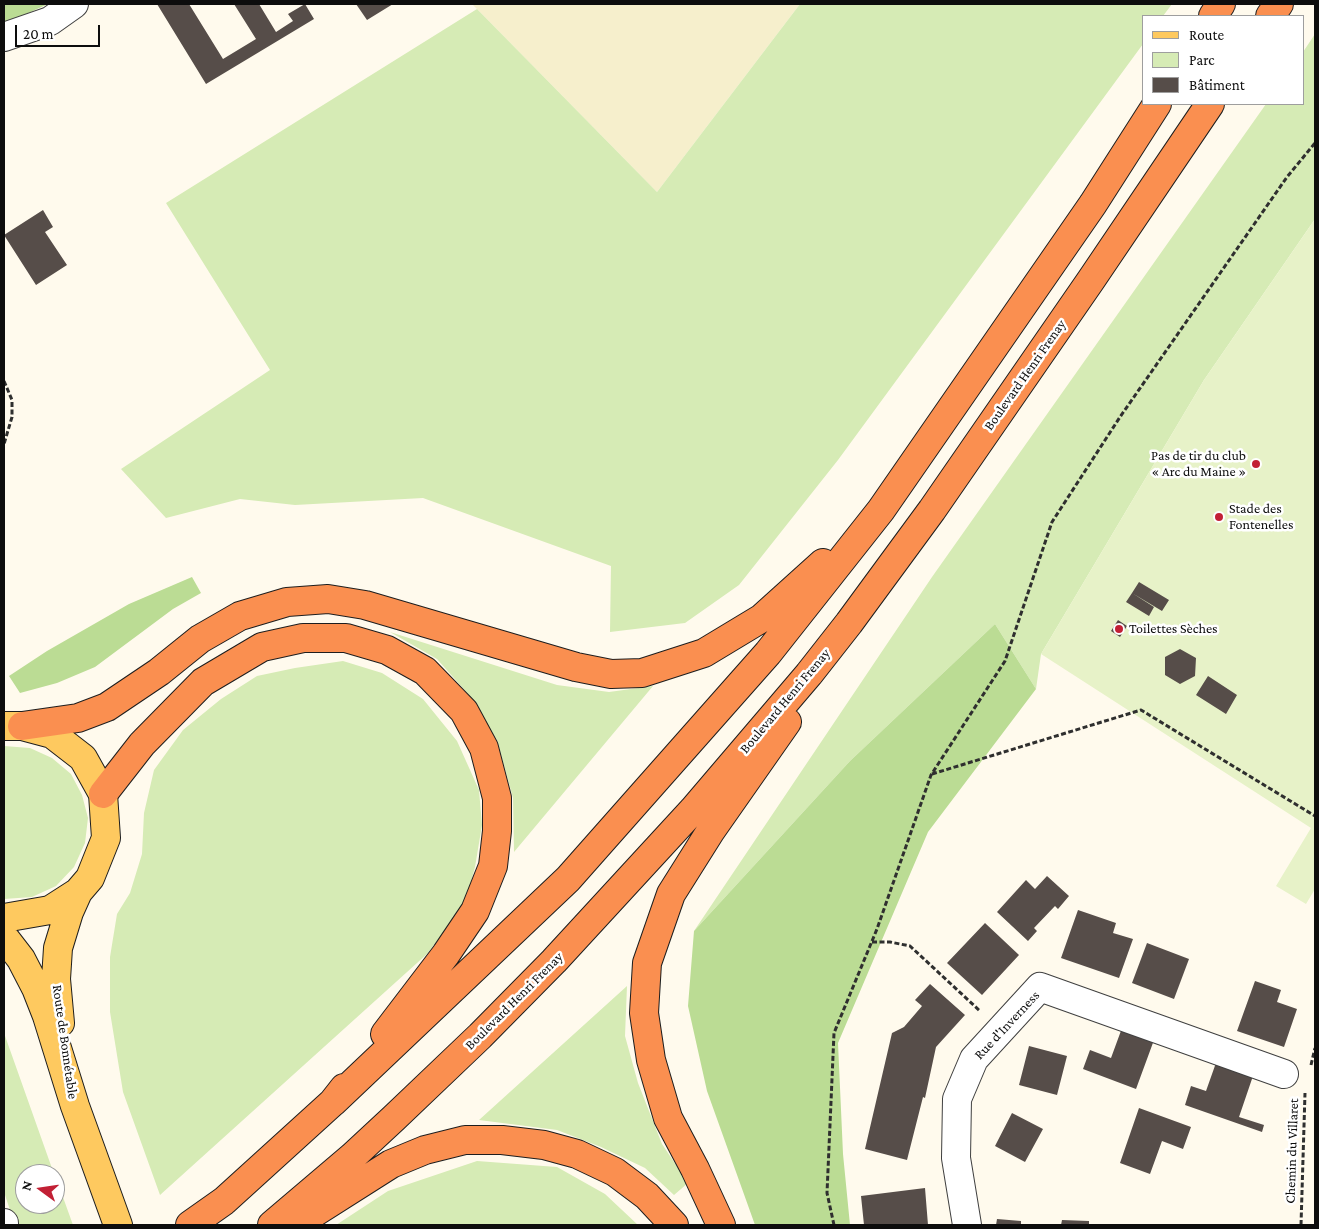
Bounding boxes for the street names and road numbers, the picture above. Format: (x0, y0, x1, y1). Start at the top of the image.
street label: Boulevard Henri Frenay (980, 316, 1070, 434)
street label: Boulevard Henri Frenay (736, 645, 834, 757)
street label: Boulevard Henri Frenay (462, 949, 566, 1053)
street label: Route de Bonnétable (49, 984, 81, 1100)
street label: Rue d'Inverness (971, 987, 1043, 1063)
street label: Chemin du Villaret (1282, 1098, 1302, 1204)

